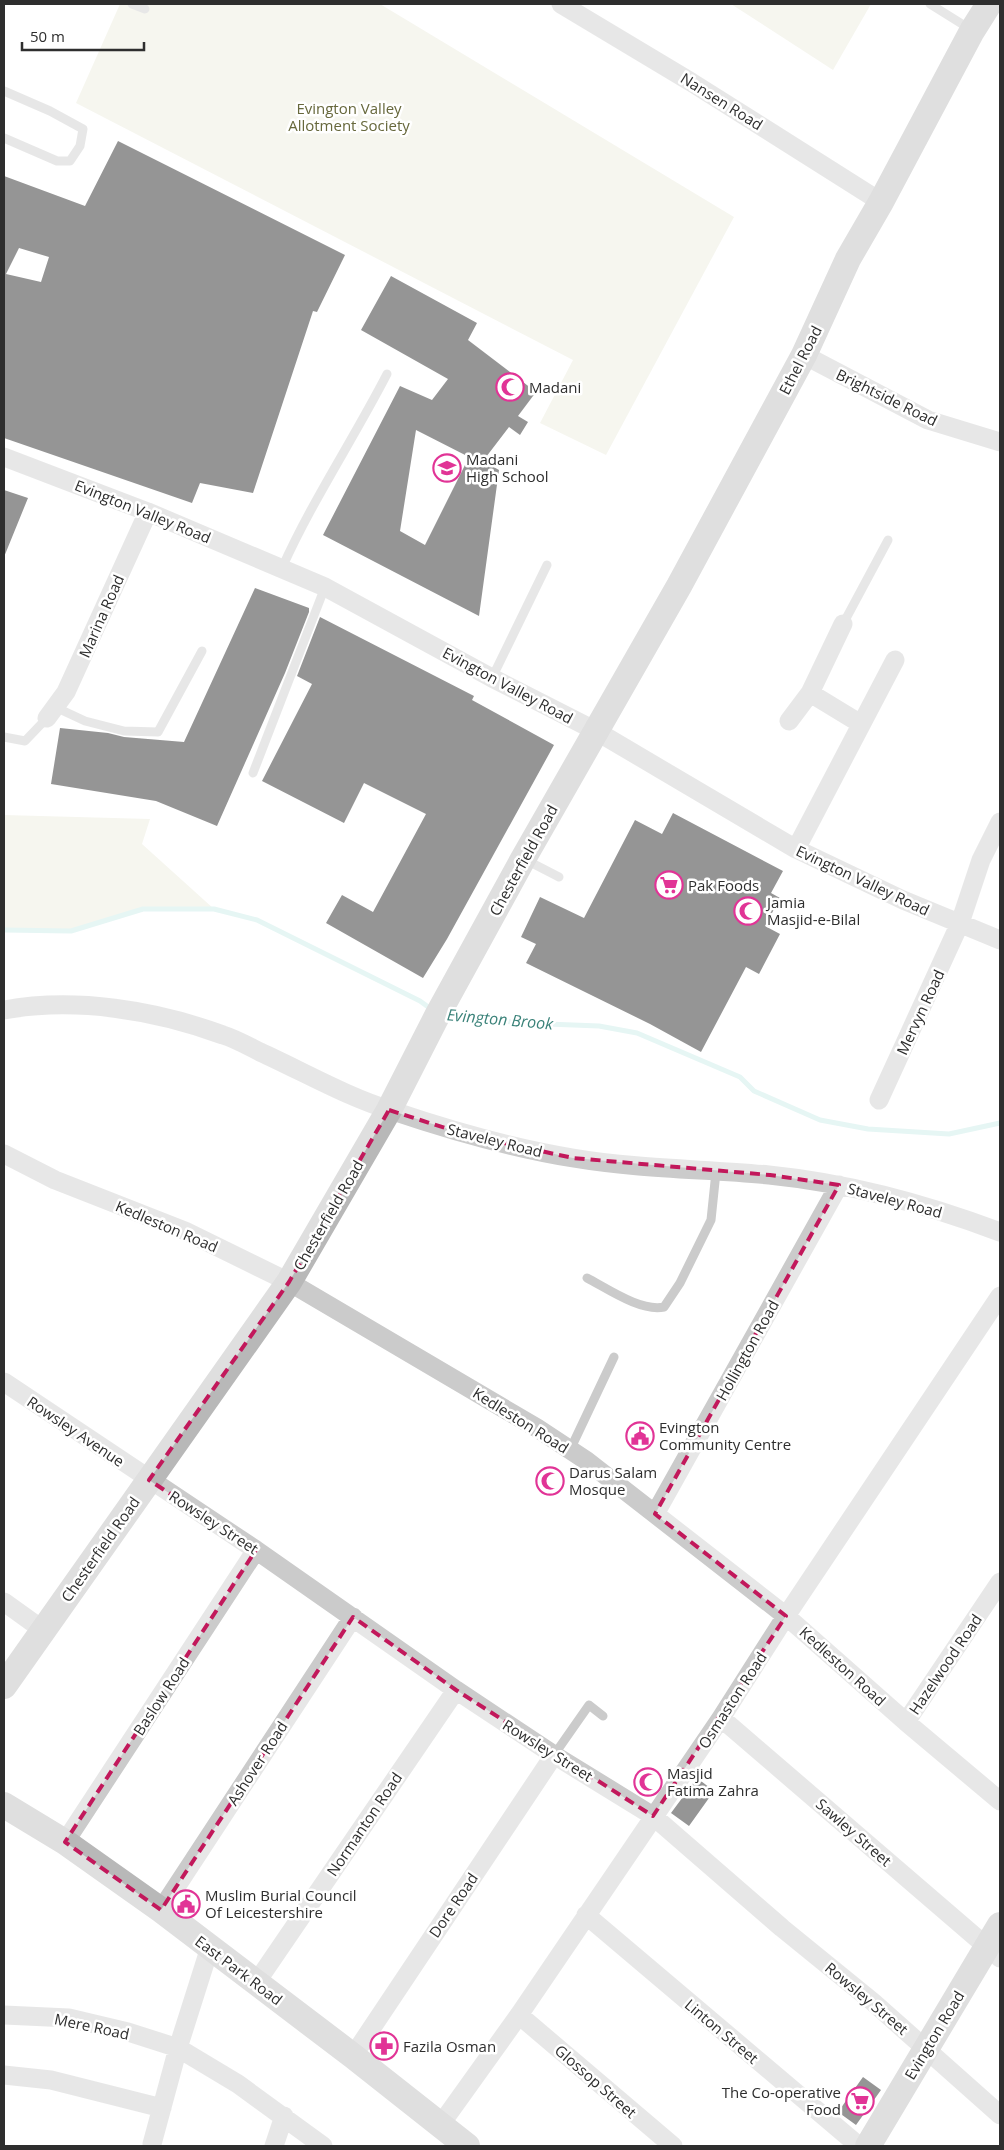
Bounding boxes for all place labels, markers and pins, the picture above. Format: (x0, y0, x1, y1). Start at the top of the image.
mosque icon: Madani (495, 372, 525, 402)
place label: Madani (529, 377, 581, 397)
place label: Madani High School (466, 449, 549, 486)
school or university icon: Madani High School (432, 453, 462, 483)
supermarket icon: Pak Foods (654, 870, 684, 900)
place label: Pak Foods (688, 875, 759, 895)
place label: Jamia Masjid-e-Bilal (765, 892, 860, 929)
mosque icon: Jamia Masjid-e-Bilal (733, 896, 763, 926)
place label: Evington Community Centre (659, 1417, 791, 1454)
public building icon: Evington Community Centre (625, 1421, 655, 1451)
place label: Darus Salam Mosque (569, 1462, 657, 1499)
mosque icon: Darus Salam Mosque (535, 1466, 565, 1496)
place label: Masjid Fatima Zahra (667, 1763, 759, 1800)
mosque icon: Masjid Fatima Zahra (633, 1767, 663, 1797)
place label: Muslim Burial Council Of Leicestershire (205, 1885, 357, 1922)
public building icon: Muslim Burial Council Of Leicestershire (171, 1889, 201, 1919)
pharmacy icon: Fazila Osman (369, 2031, 399, 2061)
place label: Fazila Osman (403, 2036, 496, 2056)
place label: The Co-operative Food (722, 2082, 841, 2119)
supermarket icon: The Co-operative Food (845, 2086, 875, 2116)

